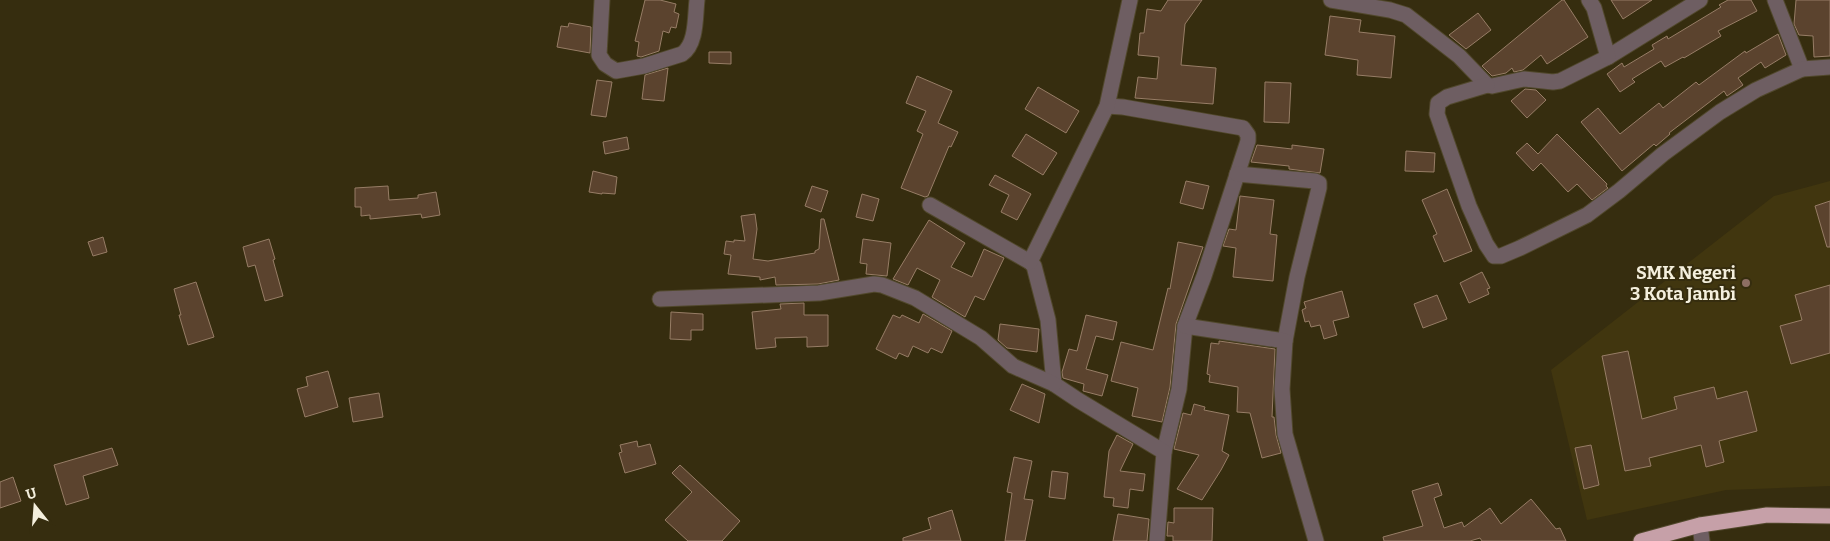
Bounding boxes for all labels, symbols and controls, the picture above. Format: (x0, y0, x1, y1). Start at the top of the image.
place label: SMK Negeri 3 Kota Jambi (1630, 262, 1736, 305)
marker: SMK Negeri 3 Kota Jambi (1740, 277, 1752, 289)
north arrow (10, 481, 60, 531)
text: U (24, 484, 39, 504)

